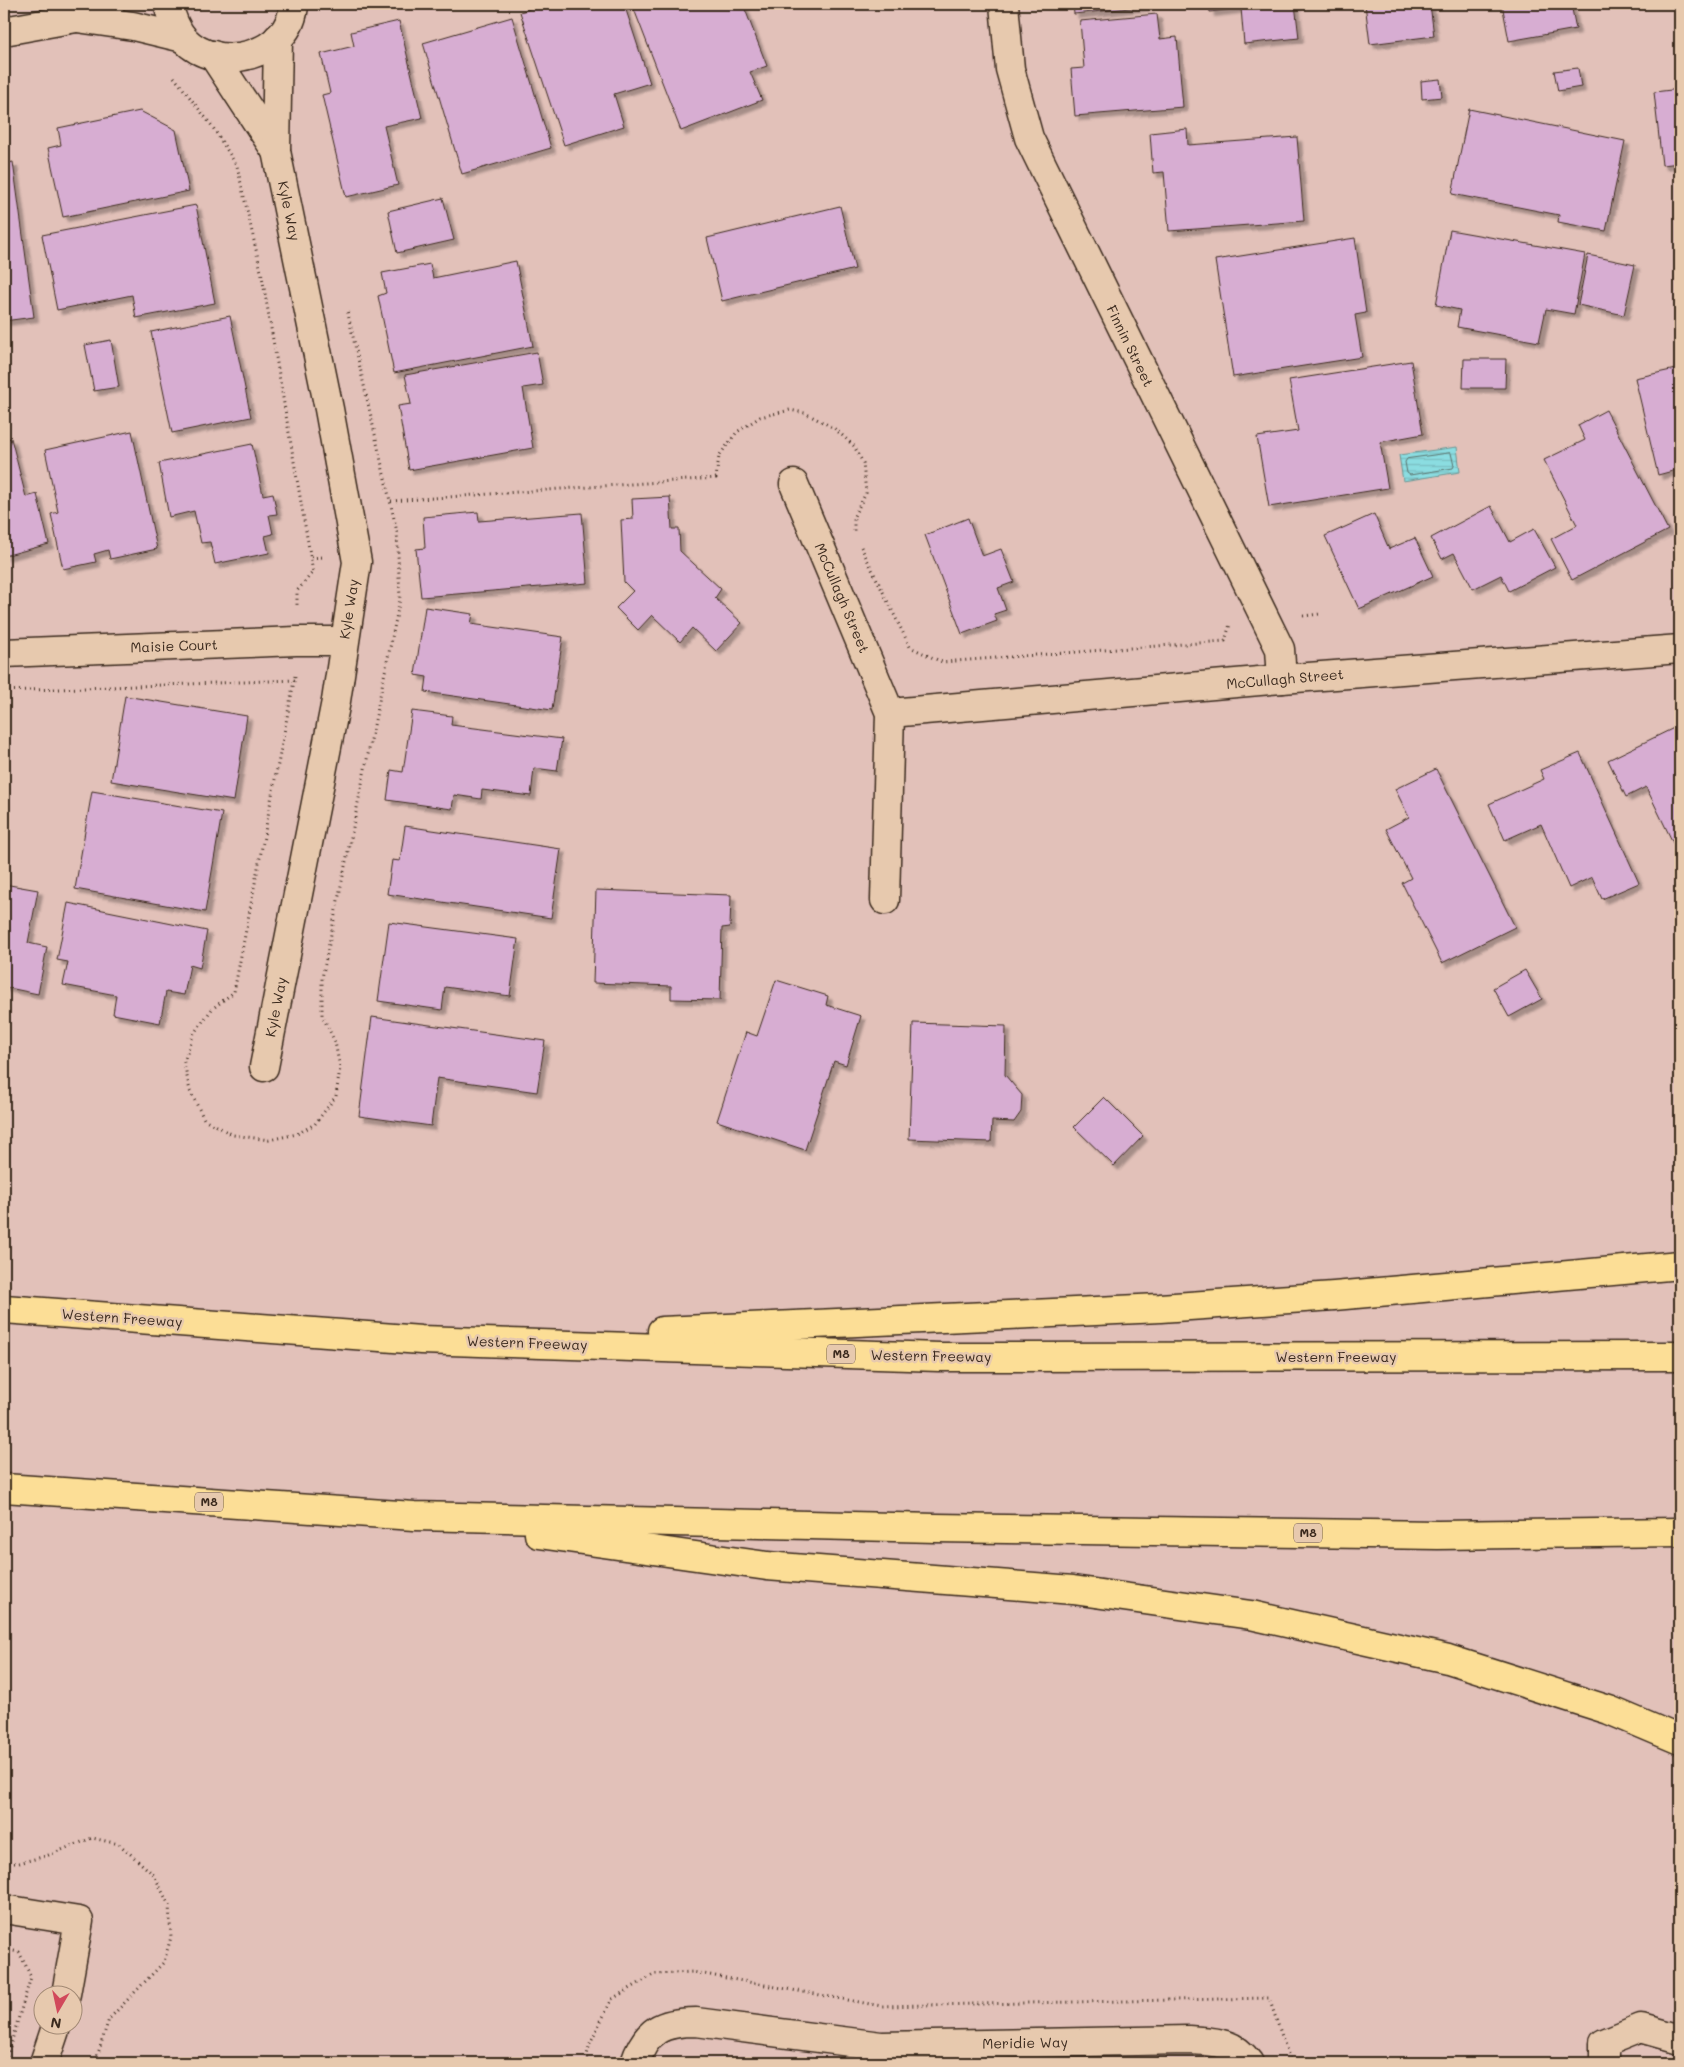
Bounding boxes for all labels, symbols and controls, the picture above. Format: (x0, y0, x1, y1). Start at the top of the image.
street label: Kyle Way (274, 179, 305, 243)
street label: Finnin Street (1102, 302, 1158, 390)
street label: McCullagh Street (811, 540, 874, 656)
street label: Kyle Way (334, 577, 363, 640)
street label: Maisie Court (130, 634, 218, 657)
street label: McCullagh Street (1225, 664, 1344, 693)
street label: Kyle Way (260, 975, 291, 1039)
street label: Western Freeway (61, 1304, 183, 1331)
street label: Western Freeway (466, 1331, 588, 1354)
road number: M8 (827, 1345, 855, 1364)
street label: Western Freeway (870, 1345, 992, 1366)
street label: Western Freeway (1276, 1347, 1396, 1366)
road number: M8 (195, 1492, 223, 1511)
road number: M8 (1294, 1524, 1322, 1542)
north arrow (32, 1984, 82, 2034)
text: N (49, 2013, 63, 2034)
street label: Meridie Way (982, 2032, 1068, 2053)

